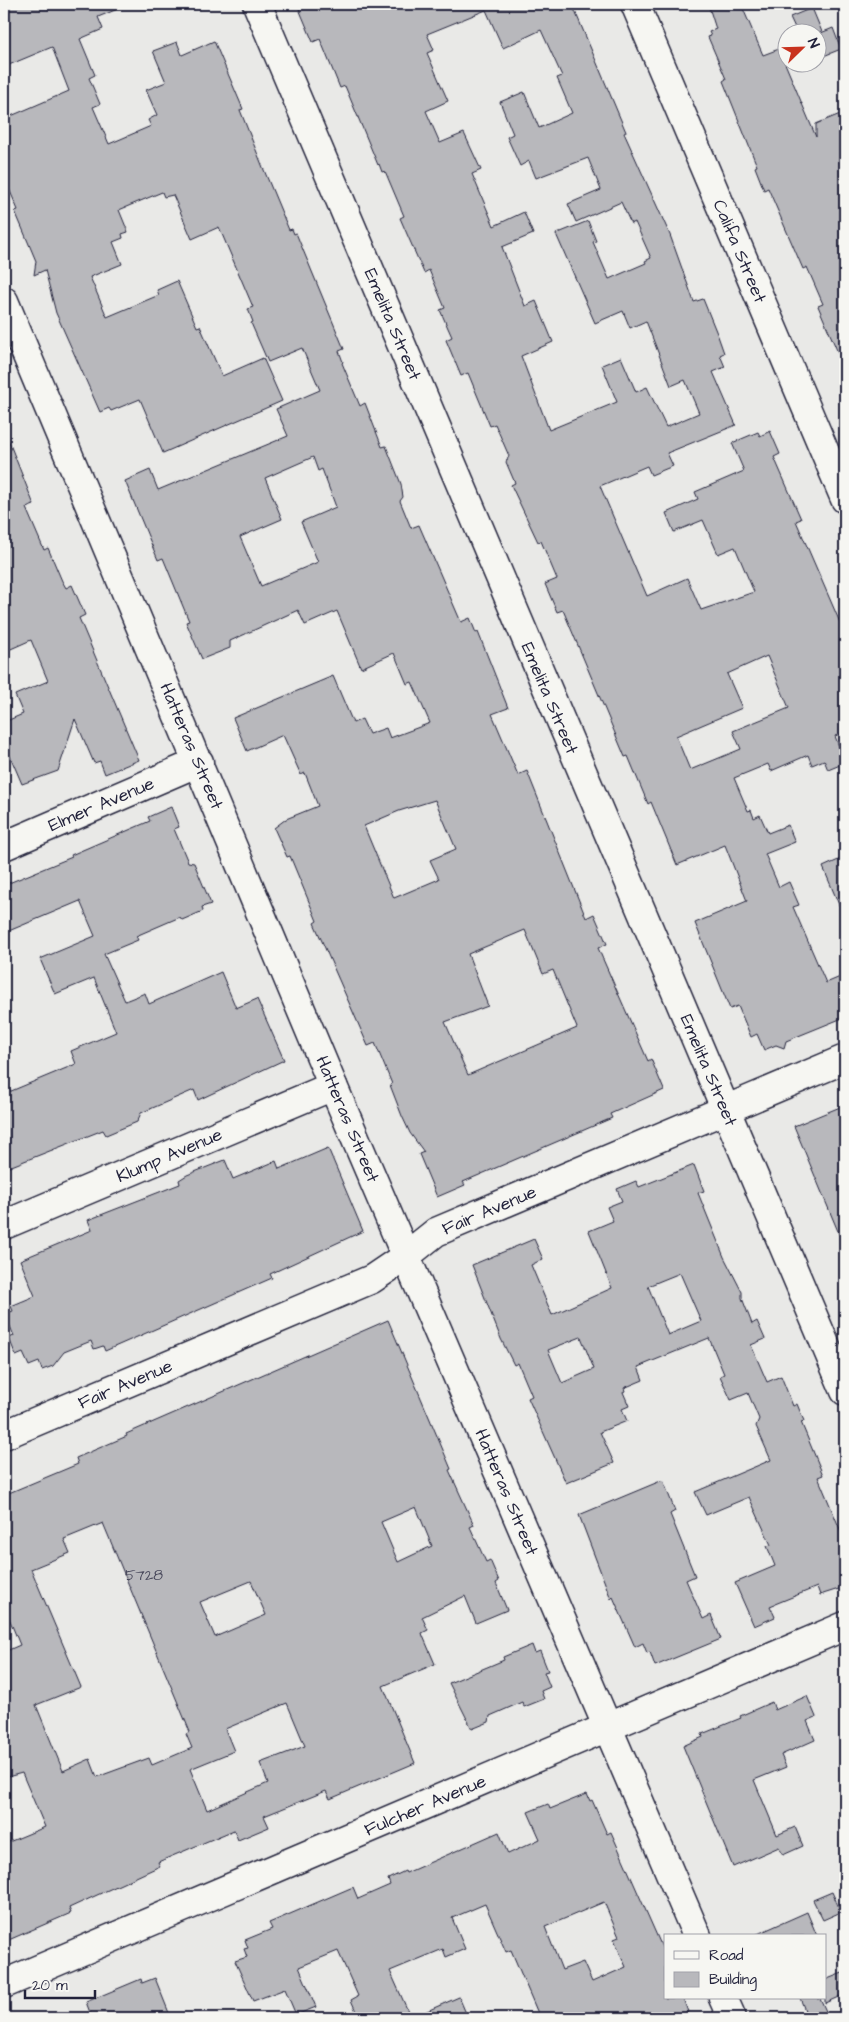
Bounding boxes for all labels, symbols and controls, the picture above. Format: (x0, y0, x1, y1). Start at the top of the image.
north arrow (776, 22, 826, 72)
text: N (802, 35, 824, 51)
street label: Califa Street (707, 196, 773, 307)
street label: Emelita Street (358, 264, 428, 385)
street label: Emelita Street (515, 638, 585, 759)
street label: Hatteras Street (154, 679, 230, 814)
street label: Elmer Avenue (44, 771, 158, 838)
street label: Emelita Street (674, 1010, 744, 1131)
street label: Hatteras Street (310, 1052, 386, 1187)
street label: Klump Avenue (112, 1122, 226, 1189)
street label: Fair Avenue (438, 1179, 540, 1241)
street label: Fair Avenue (74, 1353, 176, 1415)
street label: Hatteras Street (469, 1425, 545, 1560)
house number: 5728 (125, 1565, 163, 1586)
street label: Fulcher Avenue (360, 1768, 490, 1842)
legend (664, 1934, 826, 2000)
text: Road (709, 1945, 744, 1966)
scale bar (25, 1967, 95, 1999)
text: Building (709, 1969, 757, 1991)
text: 20 m (32, 1975, 68, 1996)

